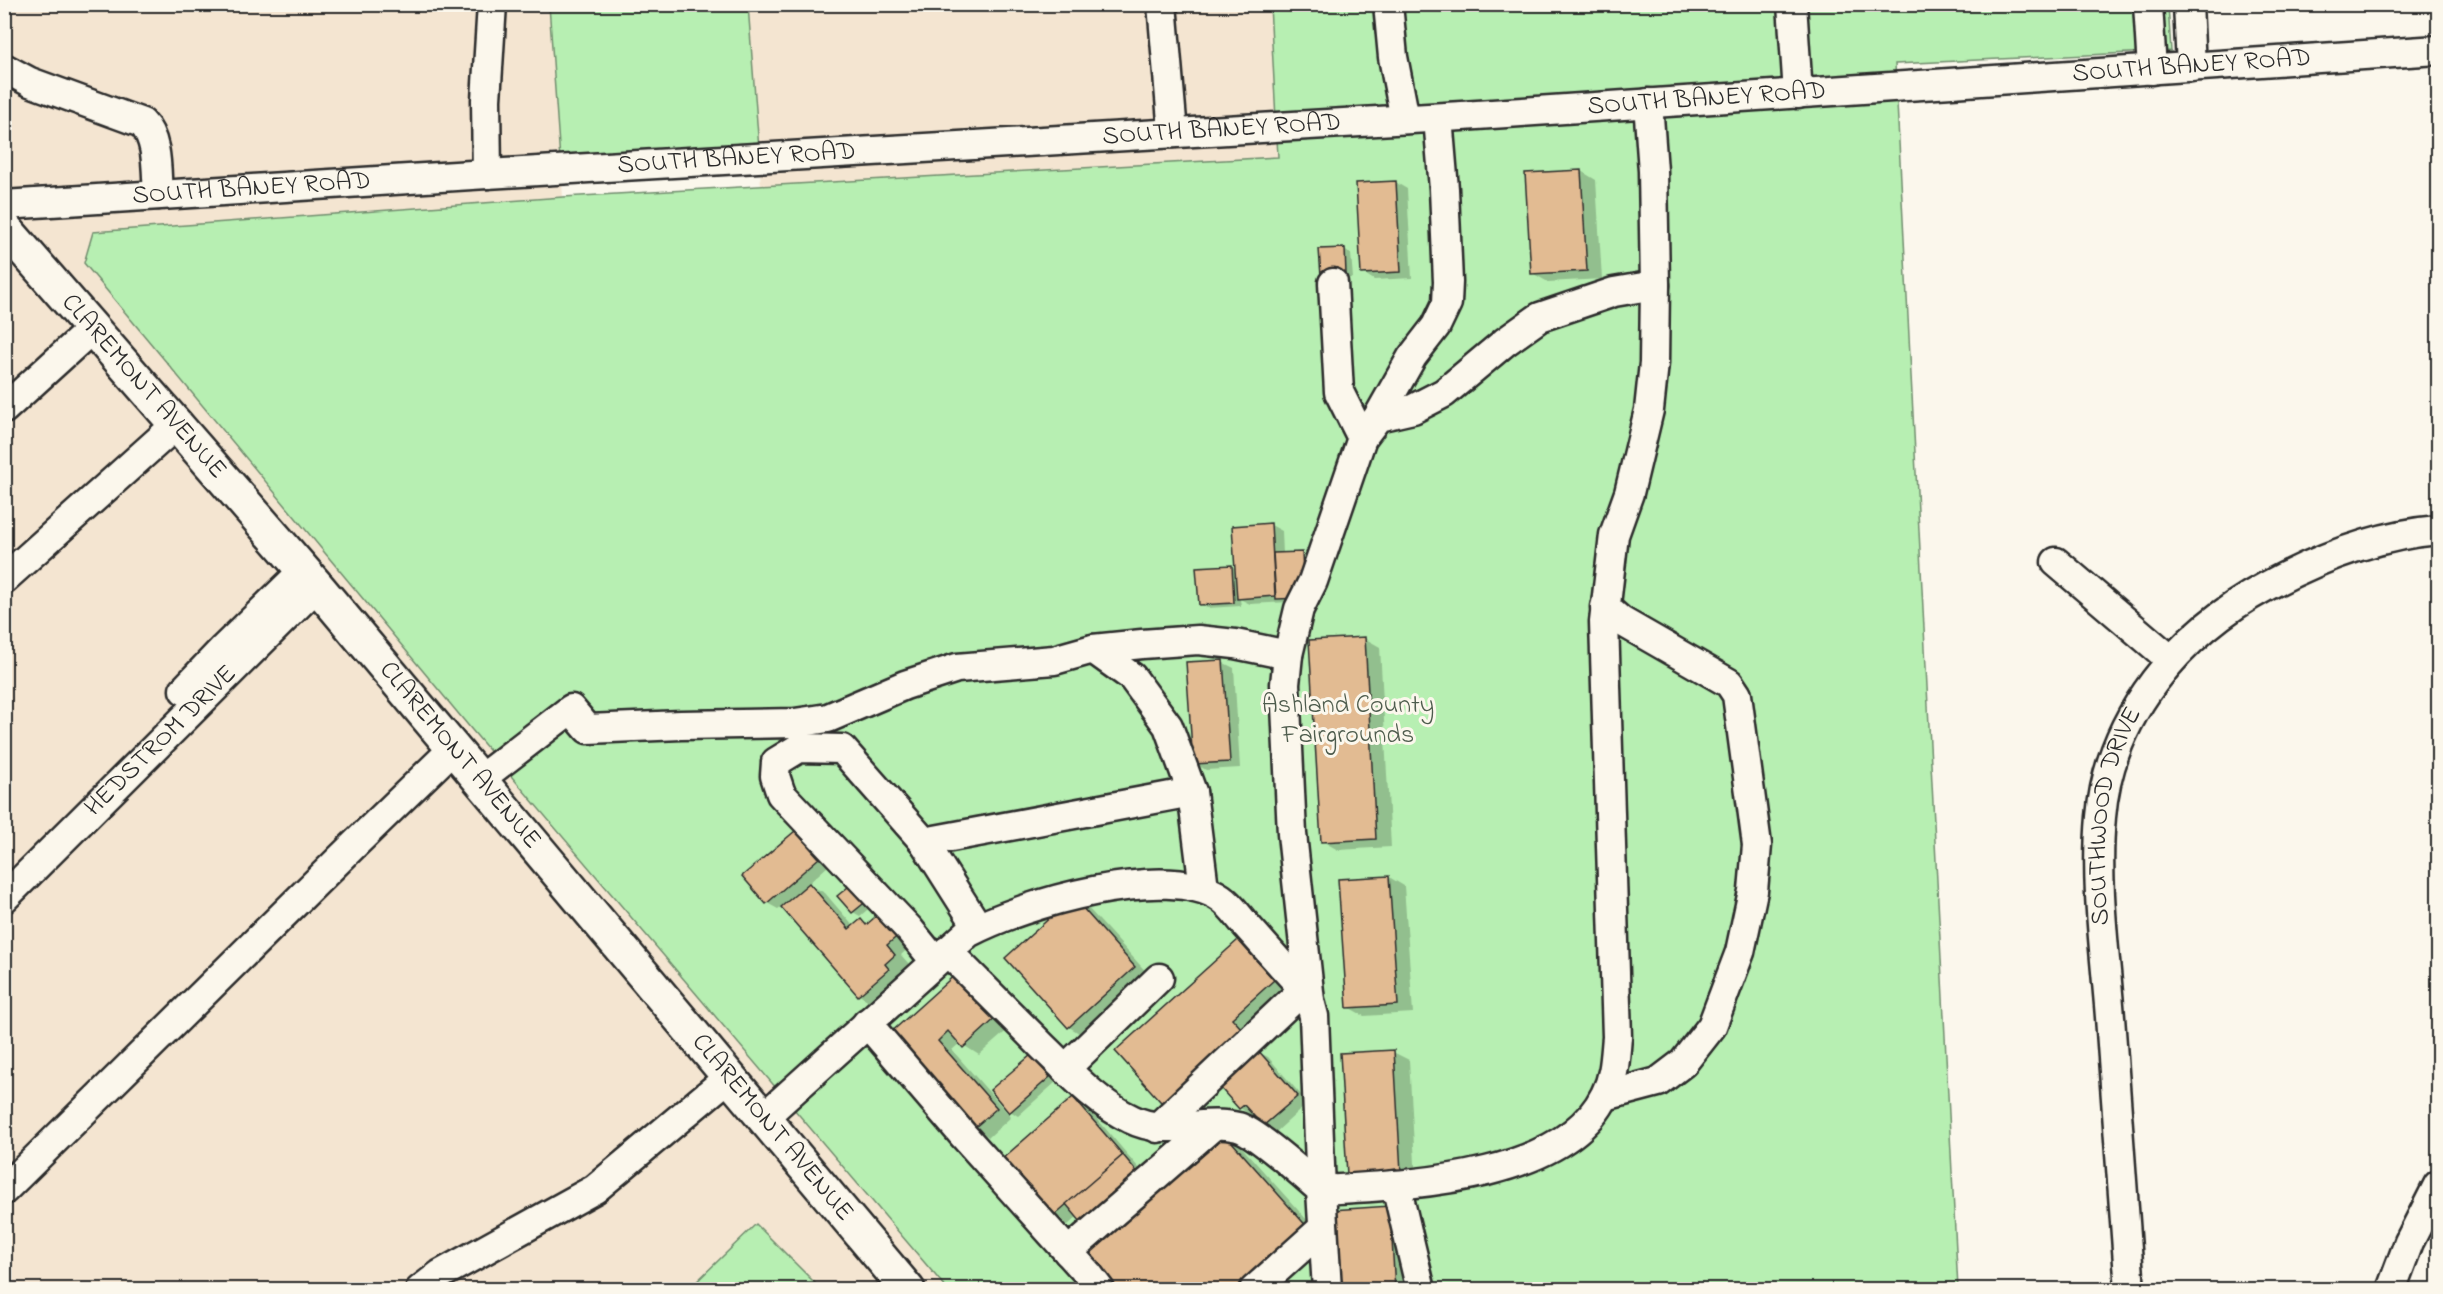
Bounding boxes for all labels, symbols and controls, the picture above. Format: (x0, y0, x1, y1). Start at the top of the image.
street label: SOUTH BANEY ROAD (2071, 40, 2312, 94)
street label: SOUTH BANEY ROAD (1586, 72, 1827, 126)
street label: SOUTH BANEY ROAD (1101, 104, 1342, 156)
street label: SOUTH BANEY ROAD (616, 133, 857, 185)
street label: SOUTH BANEY ROAD (131, 163, 372, 216)
street label: CLAREMONT AVENUE (52, 285, 235, 488)
street label: CLAREMONT AVENUE (369, 653, 550, 858)
street label: HEDSTROM DRIVE (76, 657, 246, 826)
park label: Ashland County Fairgrounds (1262, 687, 1434, 755)
street label: SOUTHWOOD DRIVE (2080, 700, 2152, 927)
street label: CLAREMONT AVENUE (682, 1026, 862, 1231)

